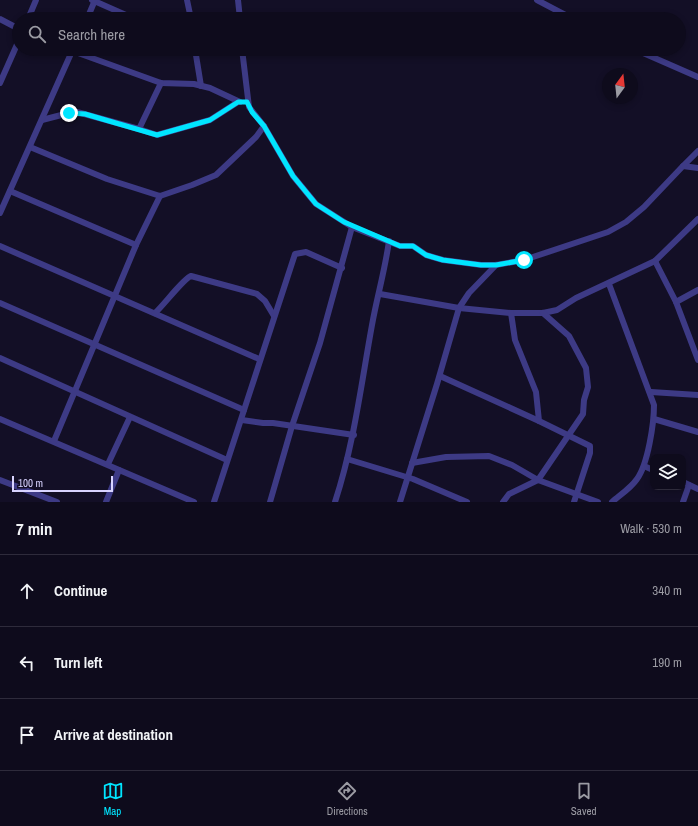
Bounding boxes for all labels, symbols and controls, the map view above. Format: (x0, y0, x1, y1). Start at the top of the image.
search box (12, 12, 686, 56)
icon: search (26, 23, 48, 45)
text: Search here (58, 24, 125, 45)
north arrow (602, 68, 638, 104)
route end (60, 104, 78, 122)
route start (515, 251, 533, 269)
map controls (650, 454, 686, 490)
button: layers (650, 454, 686, 490)
scale bar (12, 474, 113, 493)
text: 100 m (18, 476, 43, 490)
text: 7 min (16, 517, 52, 540)
text: Walk · 530 m (620, 520, 682, 537)
icon: ahead (16, 580, 38, 602)
text: Continue (54, 580, 107, 601)
text: 340 m (652, 582, 682, 599)
icon: left (16, 652, 38, 674)
text: Turn left (54, 652, 102, 673)
text: 190 m (652, 654, 682, 671)
icon: arrive (16, 724, 38, 746)
text: Arrive at destination (54, 724, 173, 745)
tab: Map (102, 780, 124, 818)
tab: Directions (327, 780, 368, 818)
tab: Saved (571, 780, 596, 818)

